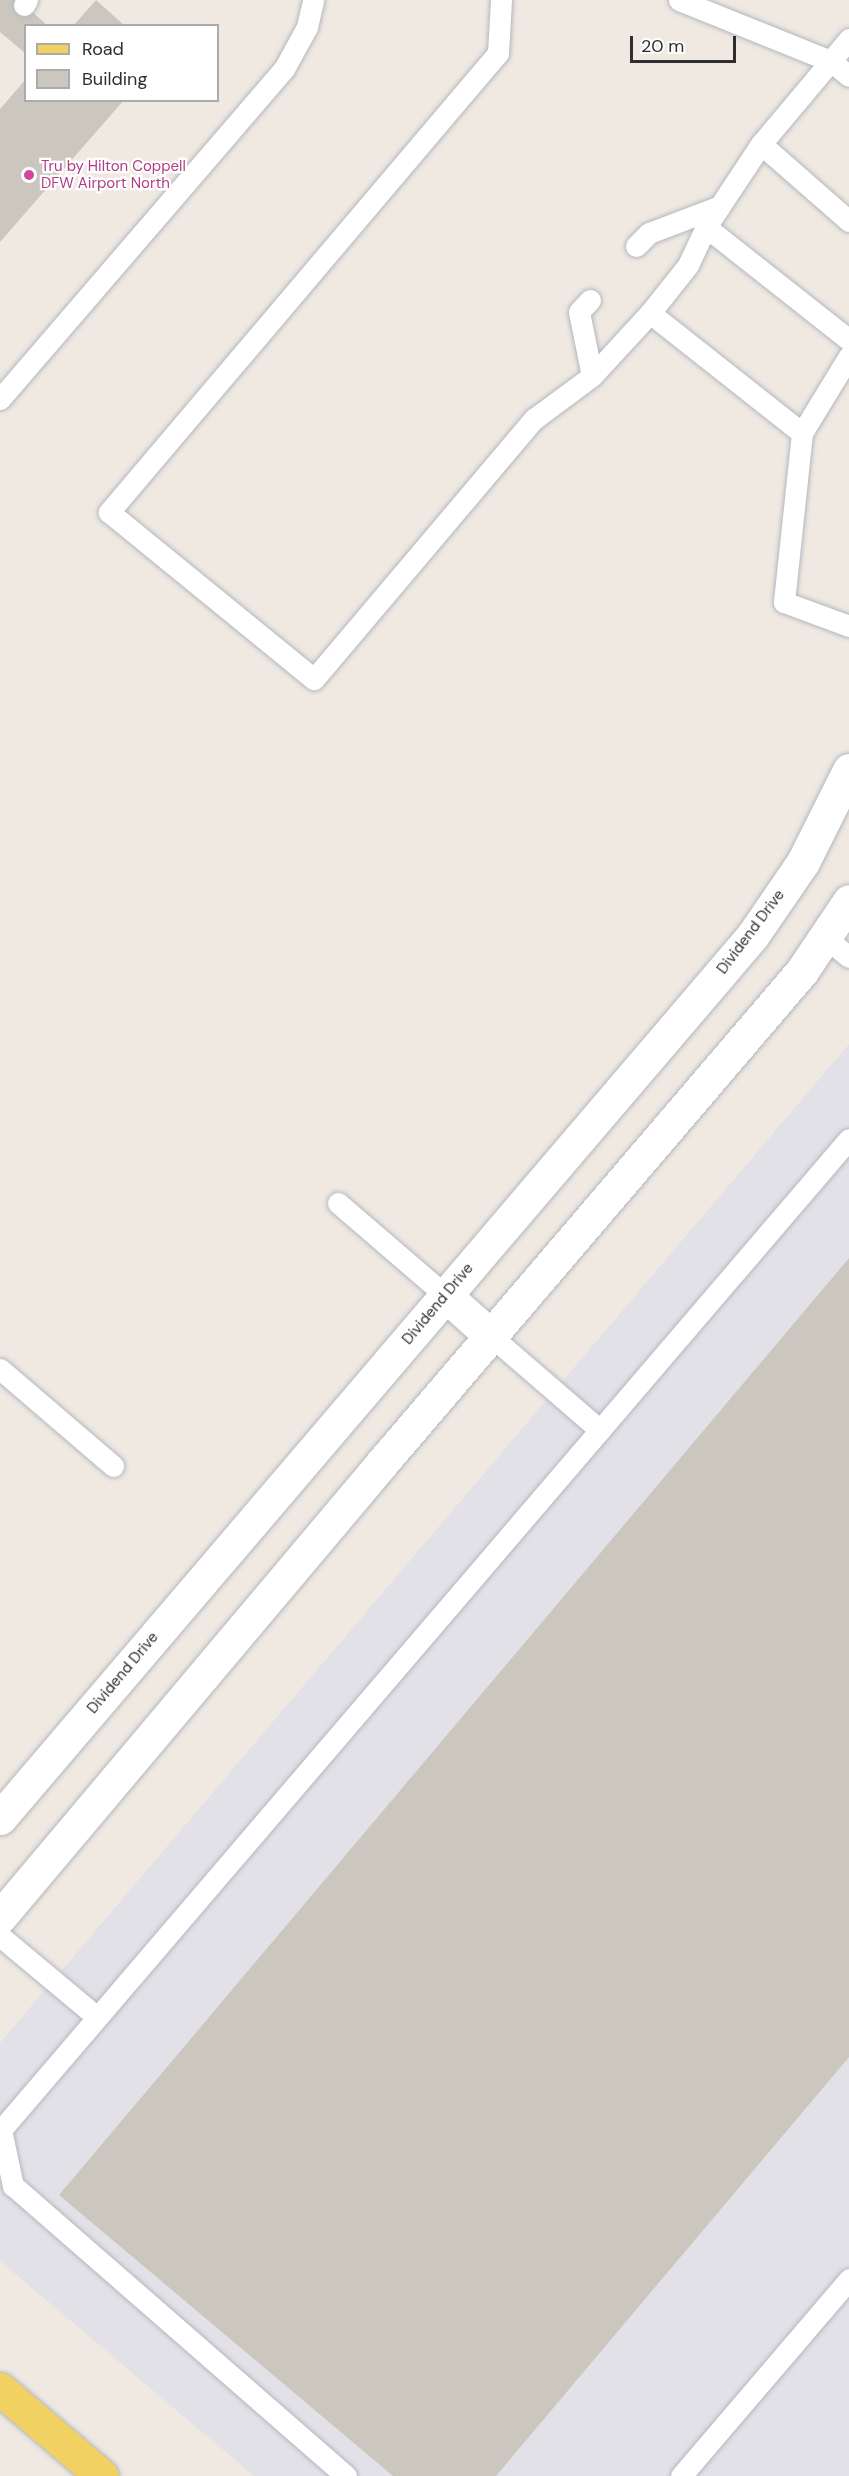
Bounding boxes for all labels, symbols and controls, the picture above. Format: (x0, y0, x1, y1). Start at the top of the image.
legend (24, 24, 219, 102)
scale bar (633, 24, 740, 62)
text: 20 m (641, 34, 684, 58)
text: Road (82, 37, 124, 61)
text: Building (82, 67, 147, 91)
place label: Tru by Hilton Coppell DFW Airport North (41, 157, 186, 192)
marker: Tru by Hilton Coppell DFW Airport North (22, 168, 36, 182)
street label: Dividend Drive (713, 886, 789, 978)
street label: Dividend Drive (399, 1260, 477, 1348)
street label: Dividend Drive (84, 1629, 162, 1717)

